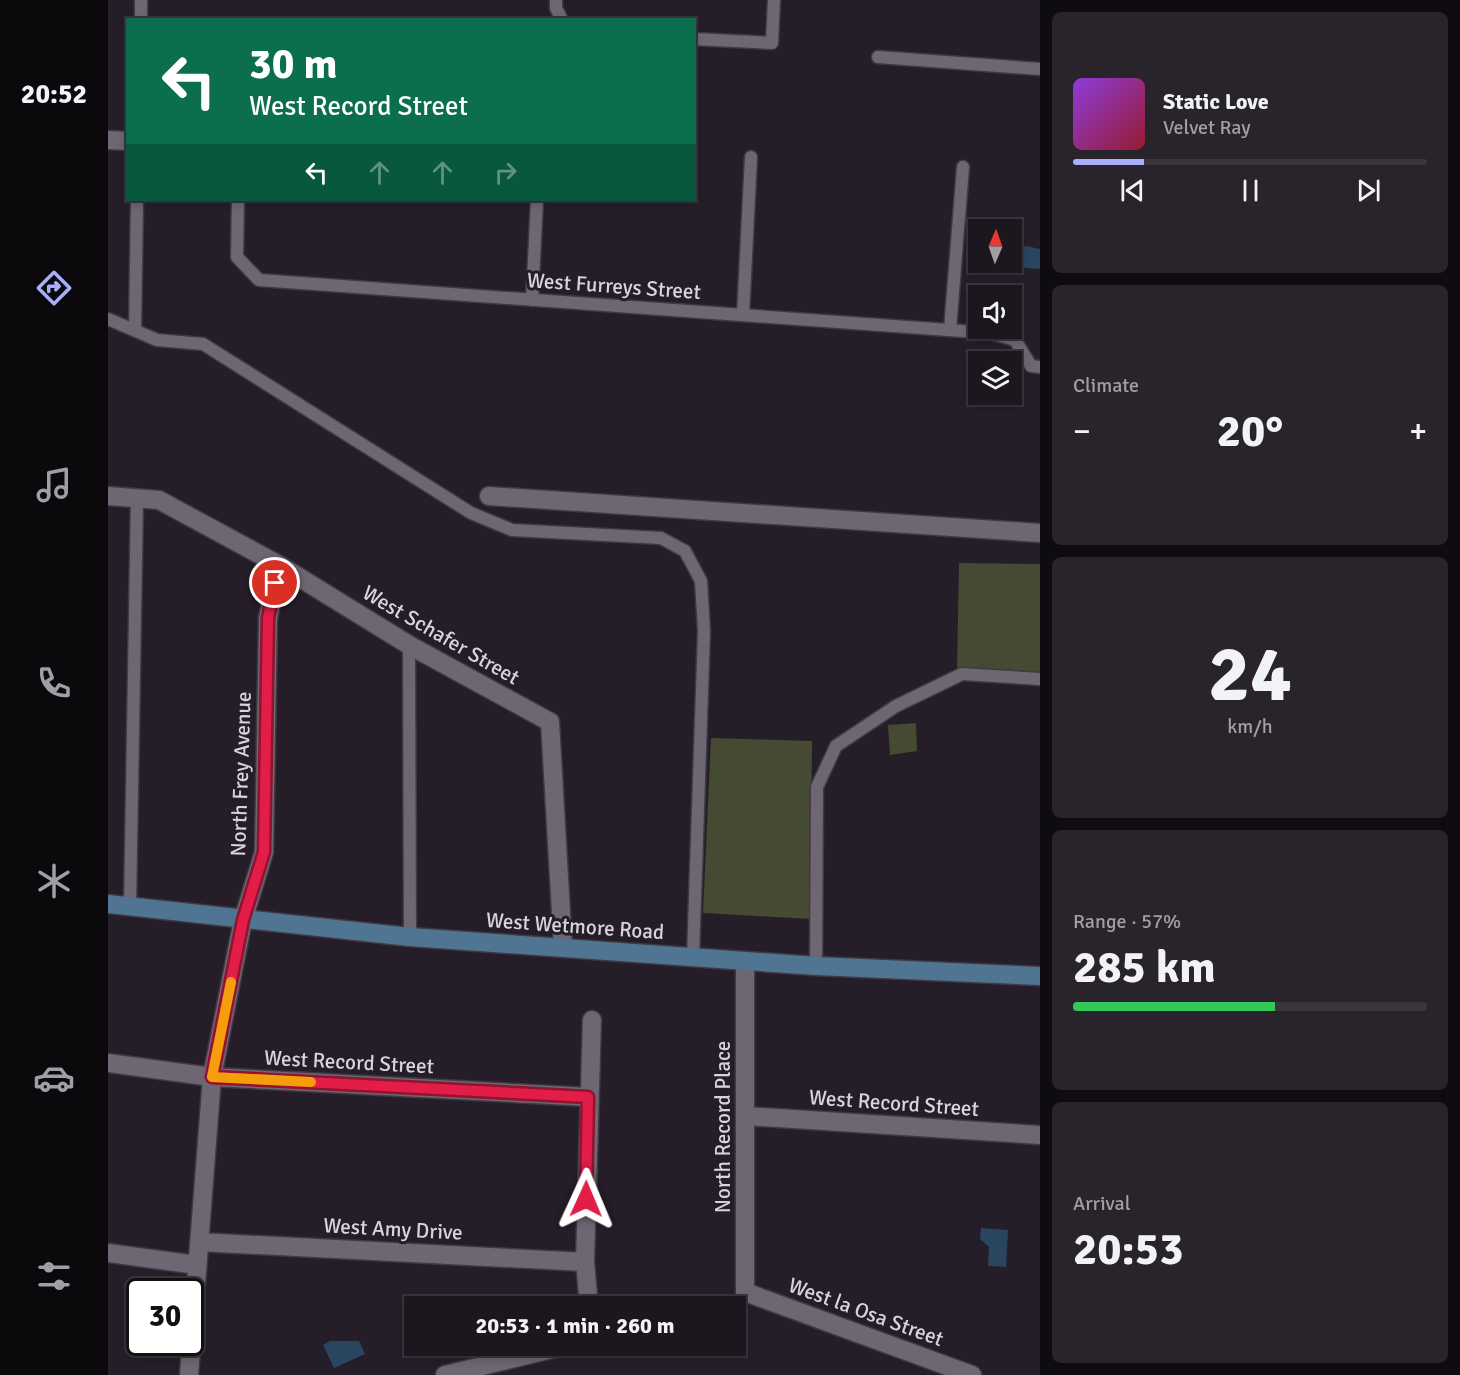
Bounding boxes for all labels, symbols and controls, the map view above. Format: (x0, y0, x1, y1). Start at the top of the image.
text: 30 m (249, 39, 338, 90)
icon: left (150, 42, 228, 120)
text: 20:52 (21, 78, 87, 111)
text: Static Love (1163, 88, 1269, 115)
text: West Record Street (249, 90, 468, 123)
text: Velvet Ray (1163, 115, 1251, 140)
icon: left (300, 156, 333, 189)
icon: ahead (363, 156, 396, 189)
icon: ahead (426, 156, 459, 189)
icon: right (489, 156, 522, 189)
icon: previous (1116, 174, 1149, 207)
icon: pause (1234, 174, 1267, 207)
icon: next (1352, 174, 1385, 207)
north arrow (968, 219, 1022, 273)
map controls (968, 219, 1022, 405)
icon: directions (33, 267, 75, 309)
street label: West Furreys Street (526, 267, 702, 305)
button: sound (968, 285, 1022, 339)
button: layers (968, 351, 1022, 405)
text: Climate (1073, 373, 1139, 398)
text: 20° (1217, 404, 1283, 459)
text: − (1073, 411, 1091, 452)
text: + (1409, 411, 1427, 452)
icon: music (33, 464, 75, 506)
pin (249, 557, 300, 608)
icon: arrive (258, 566, 291, 599)
street label: West Schafer Street (358, 580, 524, 690)
text: 24 (1208, 627, 1292, 723)
icon: phone (33, 662, 75, 704)
street label: North Frey Avenue (225, 691, 257, 857)
text: km/h (1227, 714, 1273, 739)
icon: climate (33, 860, 75, 902)
street label: West Wetmore Road (485, 907, 665, 945)
text: Range · 57% (1073, 909, 1181, 934)
text: 285 km (1073, 940, 1216, 995)
street label: North Record Place (710, 1041, 736, 1213)
street label: West Record Street (263, 1045, 435, 1079)
icon: car (33, 1057, 75, 1099)
street label: West Record Street (808, 1084, 980, 1122)
position arrow (554, 1167, 618, 1231)
text: Arrival (1073, 1191, 1131, 1216)
street label: West Amy Drive (323, 1212, 463, 1246)
text: 20:53 (1073, 1222, 1183, 1277)
icon: filters (33, 1255, 75, 1297)
street label: West la Osa Street (785, 1272, 947, 1352)
speed limit sign: 30 (126, 1278, 204, 1356)
text: 20:53 · 1 min · 260 m (475, 1312, 675, 1339)

